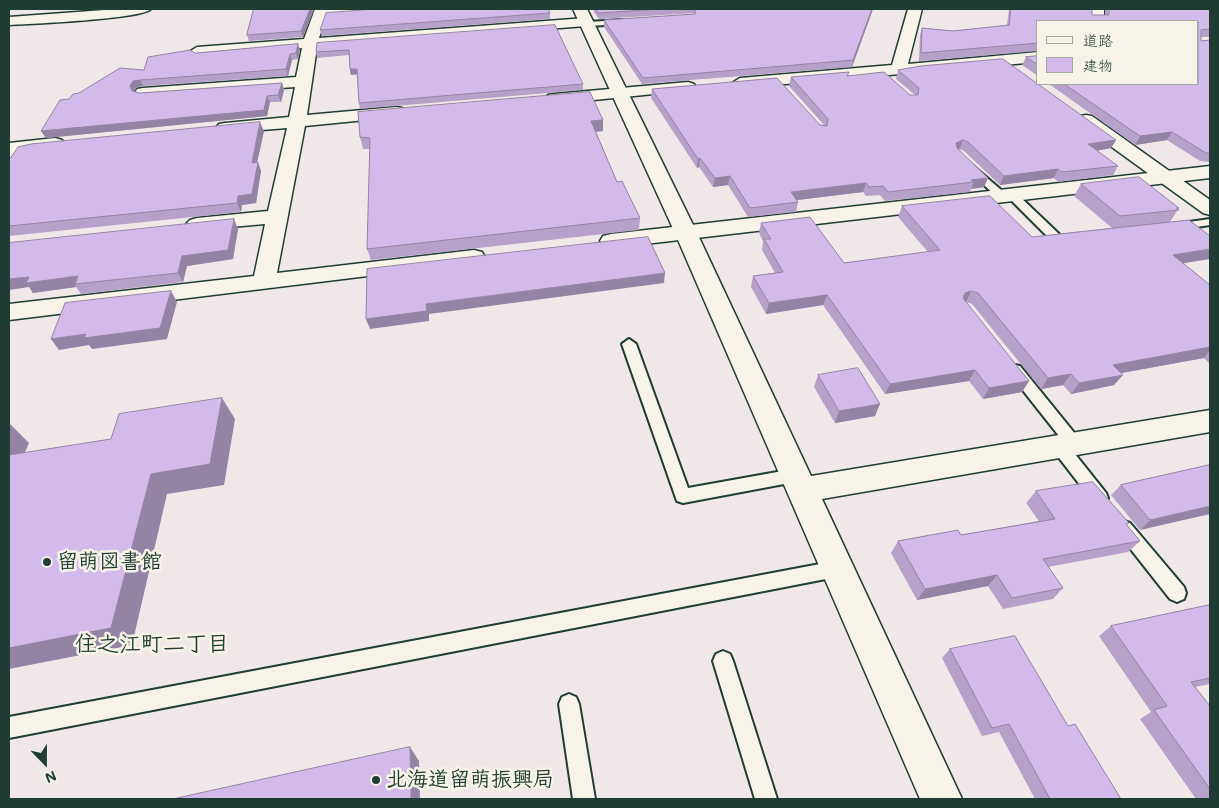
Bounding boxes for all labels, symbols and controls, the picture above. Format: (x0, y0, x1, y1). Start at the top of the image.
legend (1036, 20, 1199, 85)
text: 道路 (1083, 30, 1113, 50)
text: 建物 (1083, 55, 1113, 75)
place label: 留萌図書館 (57, 549, 162, 575)
marker: 留萌図書館 (41, 556, 53, 568)
district label: 住之江町二丁目 (75, 631, 229, 657)
north arrow (20, 738, 70, 788)
text: N (42, 767, 59, 788)
place label: 北海道留萌振興局 (386, 767, 554, 793)
marker: 北海道留萌振興局 (370, 774, 382, 786)

